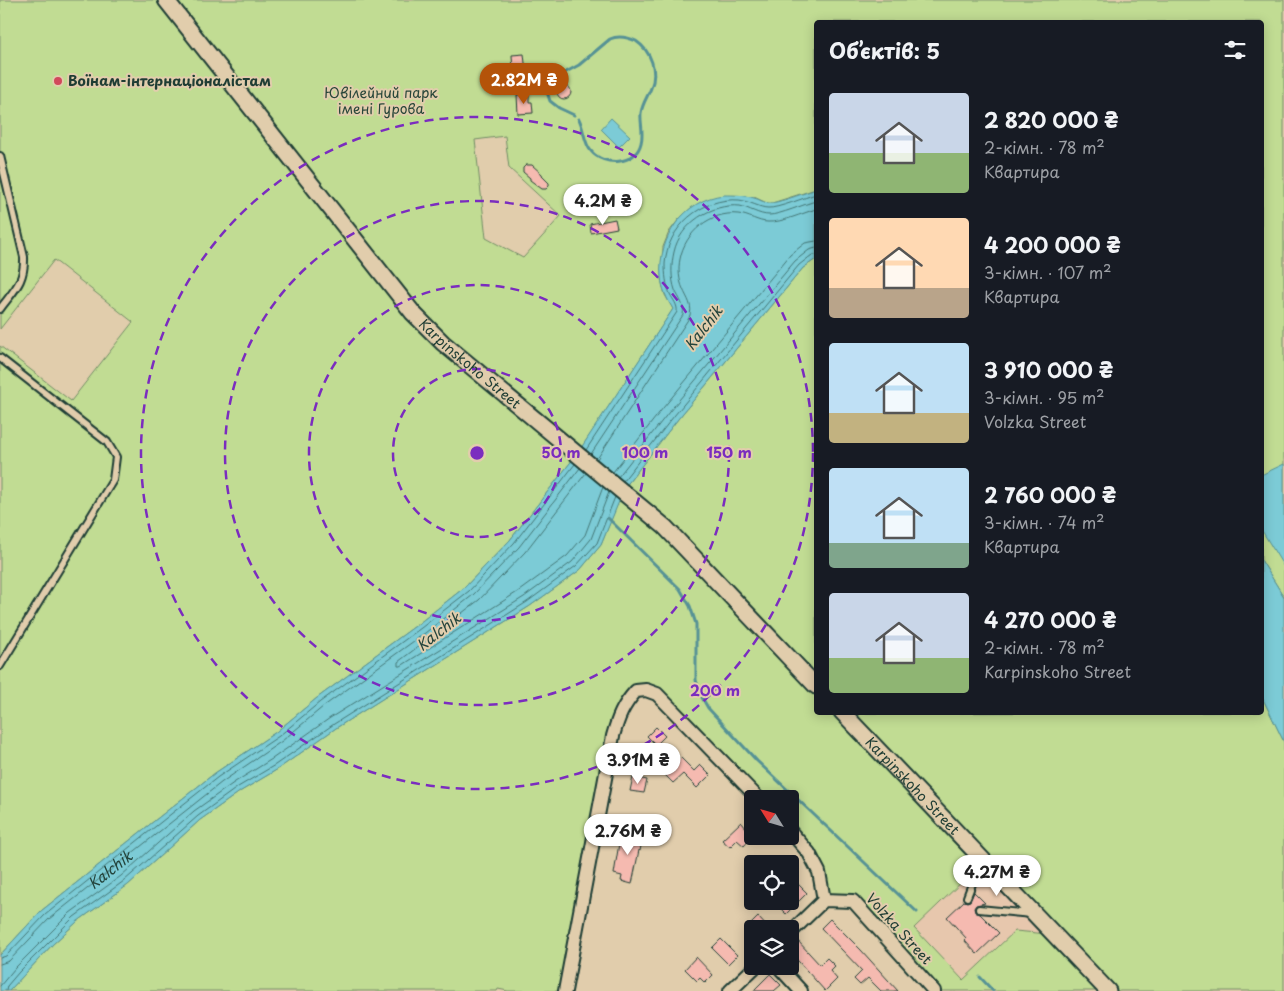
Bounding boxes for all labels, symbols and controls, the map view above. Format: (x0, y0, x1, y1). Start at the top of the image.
text: Об’єктів: 5 (829, 34, 940, 66)
icon: filters (1221, 36, 1249, 64)
pin: 2.82M ₴ (478, 62, 570, 105)
text: 2.82M ₴ (491, 67, 557, 91)
place label: Воїнам-інтернаціоналістам (68, 70, 271, 91)
marker: Воїнам-інтернаціоналістам (52, 75, 64, 87)
park label: Ювілейний парк імені Гурова (324, 82, 438, 119)
text: 2 820 000 ₴ (984, 103, 1118, 135)
icon: home (869, 113, 929, 173)
text: 2-кімн. · 78 m² (984, 135, 1105, 159)
text: Квартира (984, 159, 1059, 183)
pin: 4.2M ₴ (562, 184, 644, 226)
text: 4.2M ₴ (574, 188, 632, 212)
text: 4 200 000 ₴ (984, 228, 1121, 260)
icon: home (869, 238, 929, 298)
text: 3-кімн. · 107 m² (984, 260, 1112, 284)
text: Квартира (984, 284, 1059, 308)
water label: Kalchik (678, 299, 728, 354)
street label: Karpinskoho Street (414, 314, 526, 414)
text: 3 910 000 ₴ (984, 353, 1113, 385)
icon: home (869, 363, 929, 423)
text: 3-кімн. · 95 m² (984, 385, 1105, 409)
text: Volzka Street (984, 409, 1086, 433)
text: 50 m (542, 440, 580, 463)
text: 100 m (622, 440, 668, 463)
text: 150 m (706, 440, 752, 463)
centre of rings (468, 444, 486, 462)
text: 2 760 000 ₴ (984, 478, 1116, 510)
icon: home (869, 488, 929, 548)
text: 3-кімн. · 74 m² (984, 510, 1105, 534)
text: Квартира (984, 534, 1059, 558)
text: 4 270 000 ₴ (984, 603, 1116, 635)
water label: Kalchik (411, 605, 466, 656)
icon: home (869, 613, 929, 673)
text: 2-кімн. · 78 m² (984, 635, 1105, 659)
text: Karpinskoho Street (984, 659, 1131, 683)
text: 200 m (690, 678, 740, 701)
street label: Karpinskoho Street (861, 732, 965, 840)
pin: 3.91M ₴ (592, 742, 684, 785)
text: 3.91M ₴ (606, 747, 670, 771)
north arrow (744, 790, 799, 845)
map controls (744, 790, 799, 975)
pin: 2.76M ₴ (582, 814, 674, 856)
text: 2.76M ₴ (595, 818, 661, 842)
water label: Kalchik (82, 843, 138, 894)
pin: 4.27M ₴ (951, 854, 1043, 897)
button: locate (744, 855, 799, 910)
text: 4.27M ₴ (964, 859, 1030, 883)
street label: Volzka Street (862, 888, 937, 969)
button: layers (744, 920, 799, 975)

